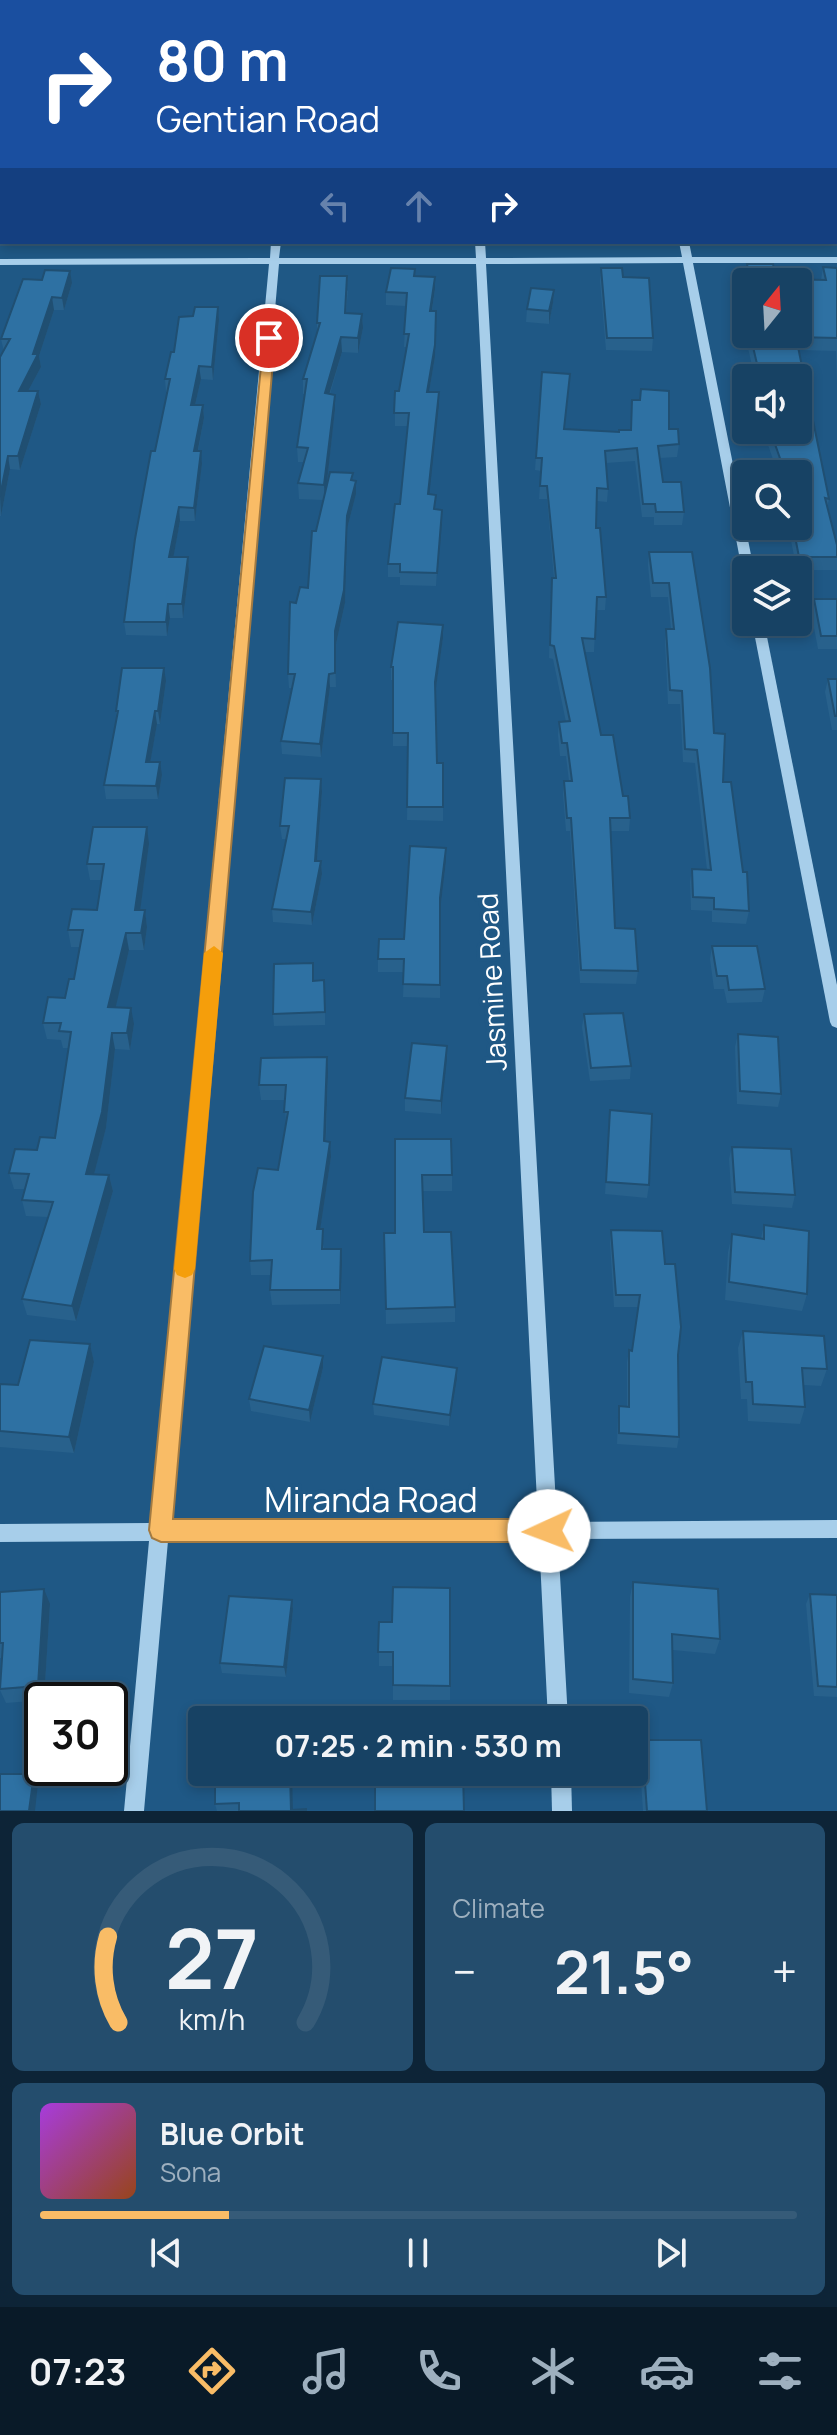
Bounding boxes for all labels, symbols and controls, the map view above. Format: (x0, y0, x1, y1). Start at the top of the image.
text: 80 m (156, 21, 289, 98)
icon: right (24, 32, 128, 136)
text: Gentian Road (156, 94, 380, 143)
icon: left (313, 184, 357, 228)
icon: ahead (397, 184, 441, 228)
icon: right (481, 184, 525, 228)
north arrow (732, 268, 812, 348)
map controls (732, 268, 812, 636)
pin (235, 304, 303, 372)
icon: arrive (247, 316, 291, 360)
button: sound (732, 364, 812, 444)
button: search (732, 460, 812, 540)
button: layers (732, 556, 812, 636)
street label: Jasmine Road (467, 892, 515, 1072)
street label: Miranda Road (264, 1476, 478, 1522)
position arrow (507, 1489, 591, 1573)
speed limit sign: 30 (24, 1682, 128, 1786)
text: 07:25 · 2 min · 530 m (274, 1725, 562, 1766)
text: Climate (453, 1890, 545, 1926)
text: 27 (165, 1900, 259, 2014)
text: 21.5° (554, 1930, 694, 2012)
text: − (453, 1941, 476, 2001)
text: + (772, 1941, 797, 2001)
text: km/h (179, 2000, 245, 2039)
text: Blue Orbit (160, 2113, 305, 2154)
text: Sona (160, 2154, 221, 2190)
icon: previous (144, 2231, 188, 2275)
icon: pause (396, 2231, 440, 2275)
icon: next (649, 2231, 693, 2275)
icon: directions (184, 2343, 240, 2399)
icon: music (298, 2343, 354, 2399)
icon: phone (411, 2343, 467, 2399)
icon: climate (525, 2343, 581, 2399)
icon: car (639, 2343, 695, 2399)
icon: filters (752, 2343, 808, 2399)
text: 07:23 (29, 2347, 126, 2396)

